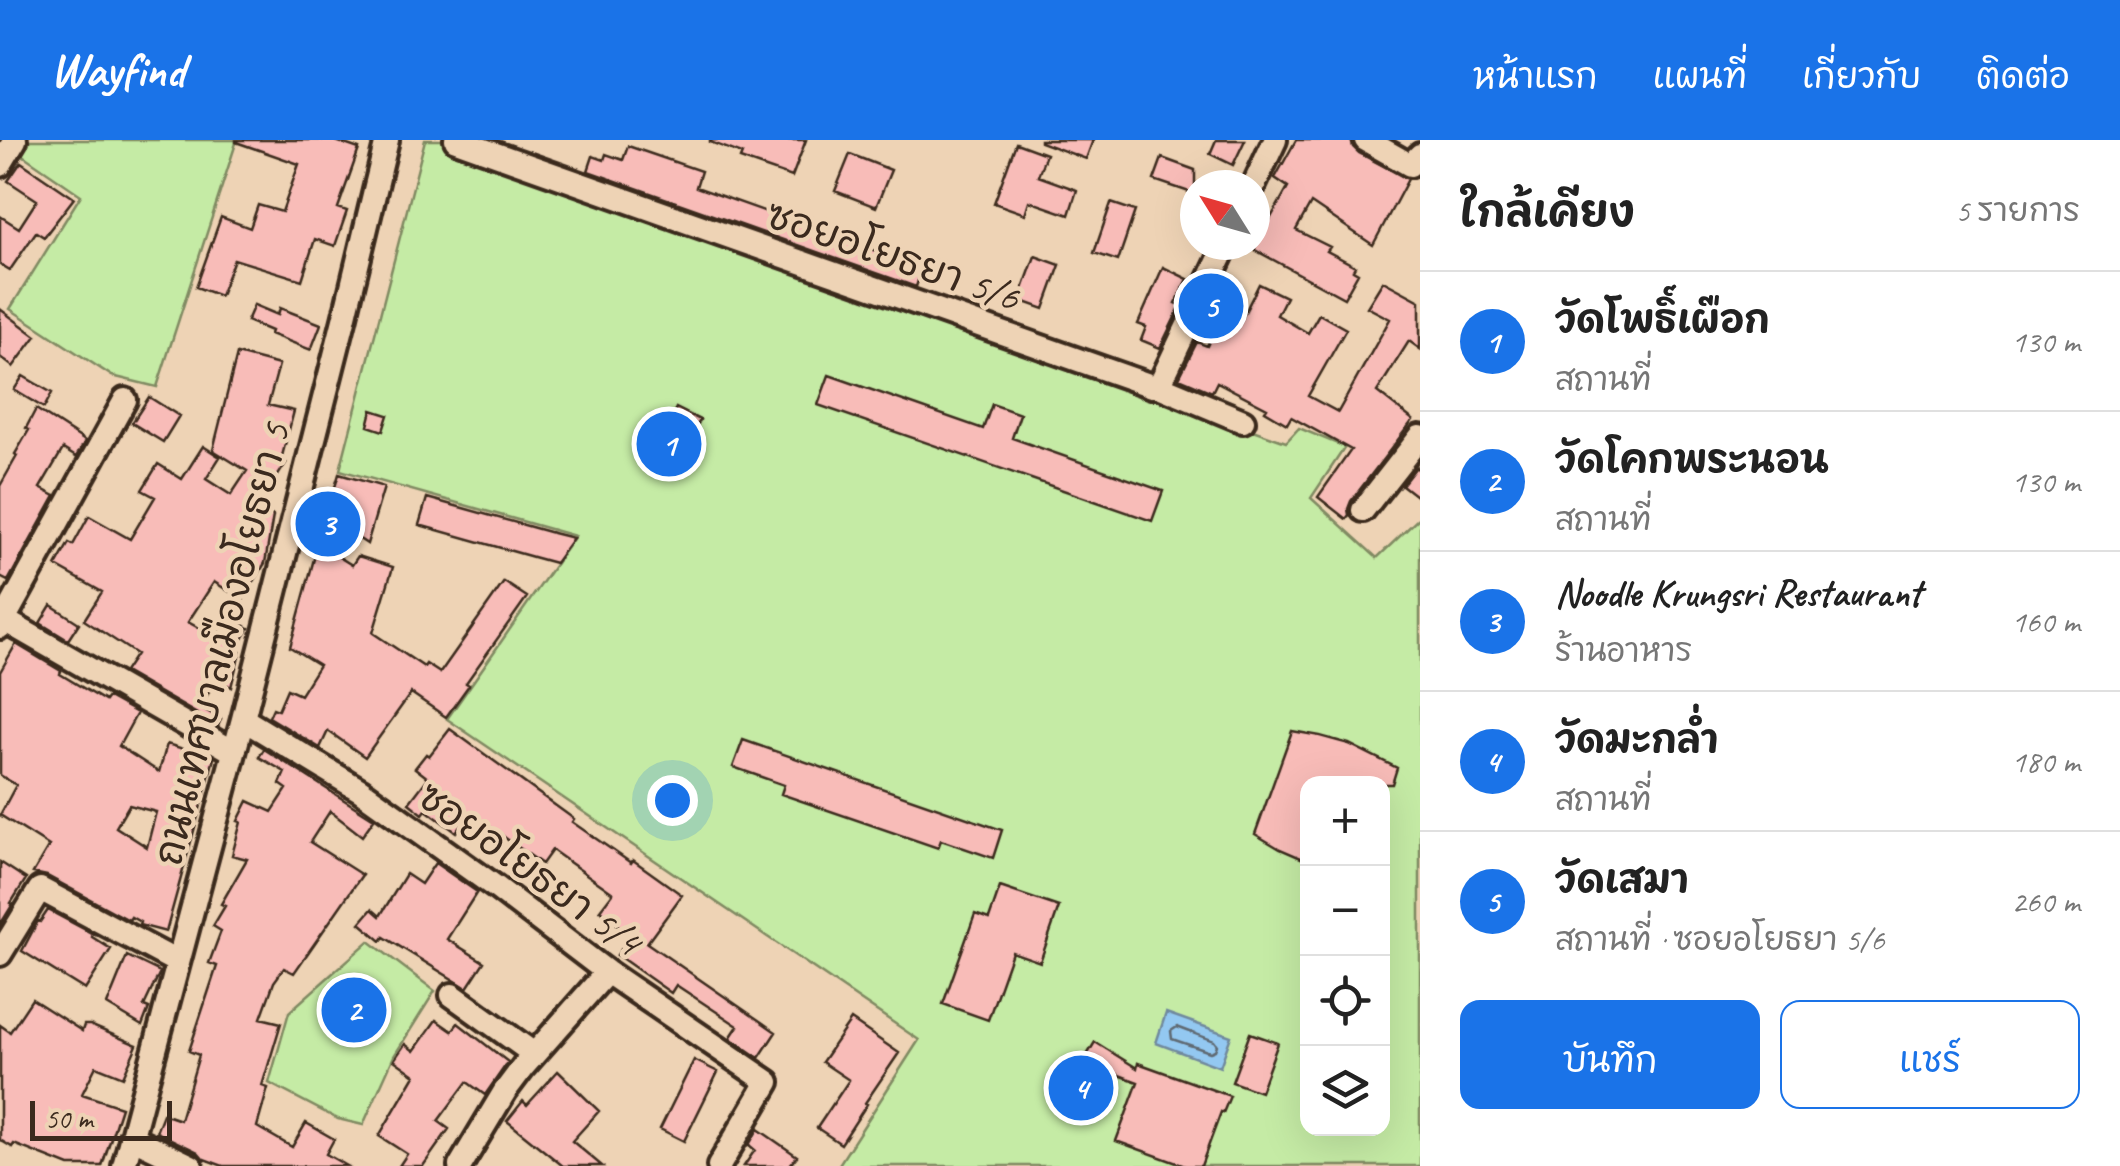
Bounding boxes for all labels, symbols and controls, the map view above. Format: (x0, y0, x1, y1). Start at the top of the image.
text: Wayfind (50, 40, 185, 100)
text: หน้าแรก (1473, 54, 1598, 99)
text: แผนที่ (1653, 54, 1747, 99)
text: เกี่ยวกับ (1802, 54, 1921, 99)
text: ติดต่อ (1976, 54, 2070, 99)
north arrow (1180, 170, 1270, 260)
street label: ซอยอโยธยา 5/6 (760, 186, 1028, 323)
text: ใกล้เคียง (1460, 186, 1635, 239)
text: 5 รายการ (1955, 190, 2080, 231)
pin: 5 (1178, 268, 1244, 344)
text: วัดโพธิ์เผือก (1555, 296, 1770, 343)
text: 1 (1485, 321, 1500, 362)
text: 130 m (2011, 321, 2080, 362)
text: สถานที่ (1555, 359, 1652, 400)
pin: 1 (636, 406, 702, 482)
street label: ถนนเทศบาลเมืองอโยธยา 5 (140, 415, 302, 871)
text: วัดโคกพระนอน (1555, 436, 1829, 483)
text: 2 (1485, 461, 1500, 502)
text: 130 m (2011, 461, 2080, 502)
pin: 3 (296, 486, 360, 562)
text: สถานที่ (1555, 499, 1652, 540)
text: Noodle Krungsri Restaurant (1555, 570, 1921, 617)
text: 3 (1485, 601, 1500, 642)
text: 160 m (2011, 601, 2080, 642)
text: ร้านอาหาร (1555, 630, 1692, 671)
text: วัดมะกล่ำ (1555, 716, 1718, 763)
text: 4 (1485, 741, 1500, 782)
text: 180 m (2011, 741, 2080, 782)
street label: ซอยอโยธยา 5/4 (408, 769, 656, 969)
your location (647, 775, 698, 826)
map controls (1300, 776, 1390, 1136)
button: + (1300, 776, 1390, 866)
text: สถานที่ (1555, 779, 1652, 820)
text: วัดเสมา (1555, 856, 1689, 903)
button: − (1300, 866, 1390, 956)
text: 5 (1486, 881, 1499, 922)
text: 260 m (2011, 881, 2080, 922)
text: สถานที่ · ซอยอโยธยา 5/6 (1555, 919, 1884, 960)
button: locate (1300, 956, 1390, 1046)
pin: 2 (322, 972, 386, 1048)
button: บันทึก (1460, 1000, 1760, 1109)
button: แชร์ (1780, 1000, 2080, 1109)
button: layers (1300, 1046, 1390, 1136)
pin: 4 (1048, 1050, 1114, 1126)
scale bar (30, 1096, 172, 1140)
text: 50 m (45, 1101, 93, 1136)

